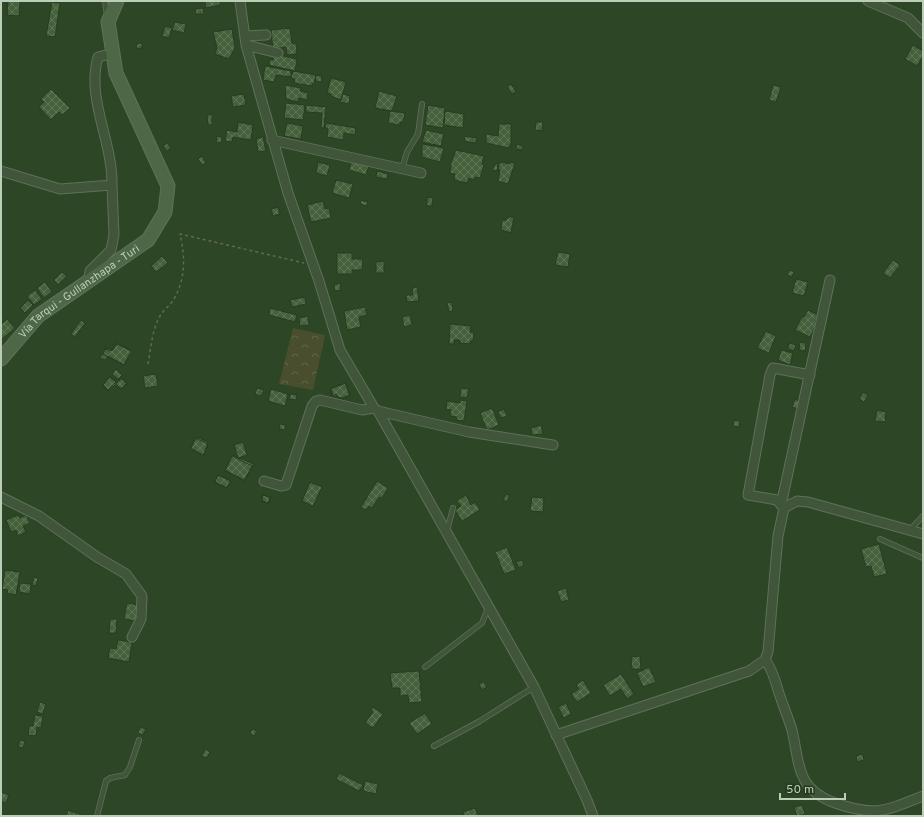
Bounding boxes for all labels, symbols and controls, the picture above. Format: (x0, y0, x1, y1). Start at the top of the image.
street label: Vía Tarqui - Gullanzhapa - Turi (16, 242, 143, 342)
scale bar (780, 775, 845, 801)
text: 50 m (786, 782, 814, 798)

